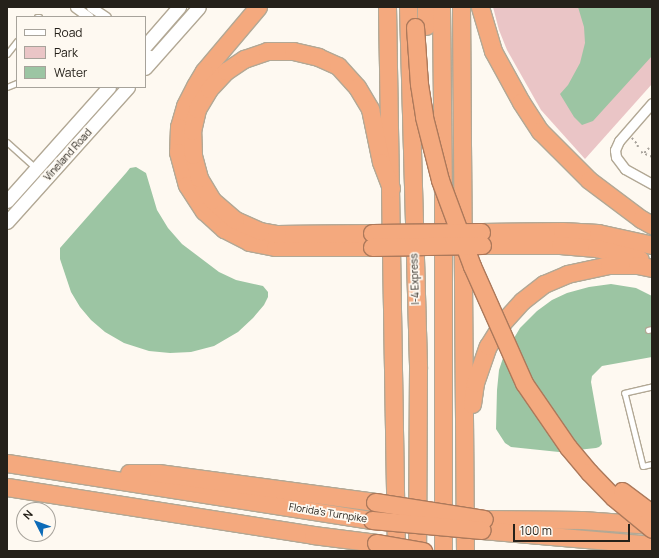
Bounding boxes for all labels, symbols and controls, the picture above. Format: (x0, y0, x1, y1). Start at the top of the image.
legend (16, 16, 146, 88)
text: Road (54, 24, 82, 41)
text: Park (54, 44, 78, 61)
text: Water (54, 64, 87, 81)
street label: Vineland Road (42, 127, 94, 183)
street label: I-4 Express (408, 253, 422, 305)
street label: Florida's Turnpike (288, 501, 368, 525)
north arrow (16, 502, 56, 542)
text: N (19, 506, 36, 522)
scale bar (515, 516, 632, 542)
text: 100 m (520, 522, 552, 539)

